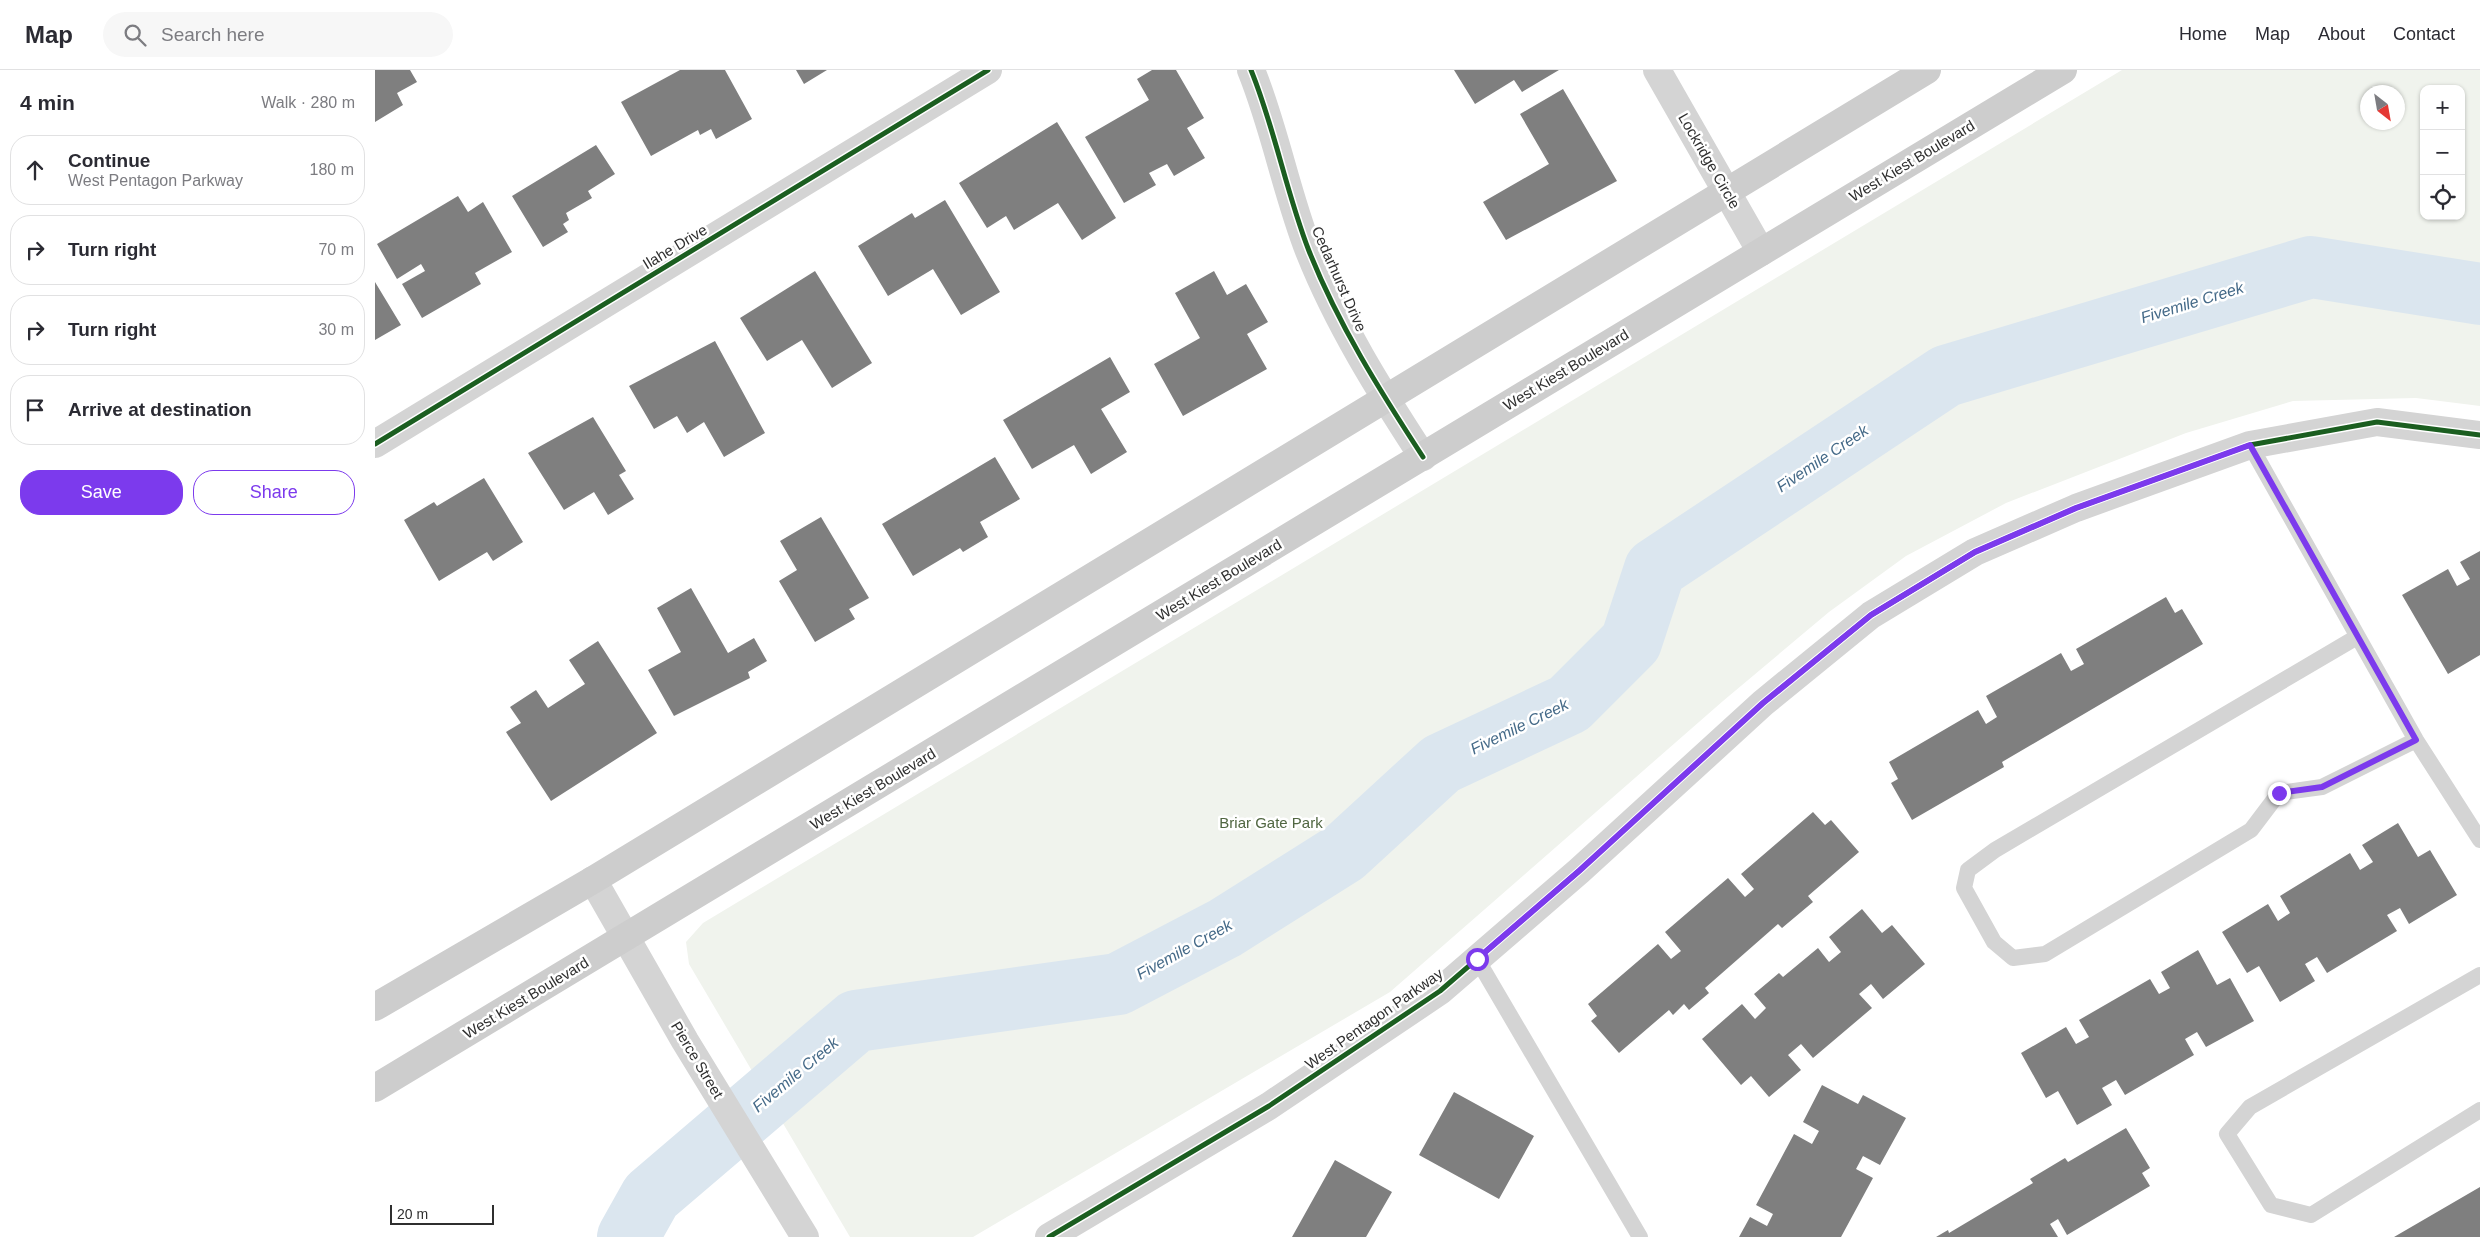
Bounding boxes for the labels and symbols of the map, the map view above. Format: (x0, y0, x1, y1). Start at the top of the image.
north arrow (2360, 85, 2405, 130)
street label: Lockridge Circle (1675, 110, 1744, 212)
street label: West Kiest Boulevard (1846, 116, 1977, 205)
street label: Ilahe Drive (640, 221, 710, 272)
street label: Cedarhurst Drive (1309, 224, 1370, 334)
water label: Fivemile Creek (2139, 278, 2247, 326)
street label: West Kiest Boulevard (1500, 325, 1631, 414)
water label: Fivemile Creek (1773, 421, 1872, 495)
street label: West Kiest Boulevard (1153, 535, 1284, 624)
water label: Fivemile Creek (1468, 695, 1572, 757)
street label: West Kiest Boulevard (807, 744, 938, 833)
route end (2268, 782, 2291, 805)
park label: Briar Gate Park (1219, 814, 1323, 831)
water label: Fivemile Creek (1133, 916, 1236, 983)
route start (1466, 948, 1489, 971)
street label: West Kiest Boulevard (460, 953, 591, 1042)
street label: West Pentagon Parkway (1302, 964, 1446, 1073)
street label: Pierce Street (668, 1018, 727, 1102)
water label: Fivemile Creek (749, 1033, 842, 1115)
scale bar (390, 1202, 494, 1225)

